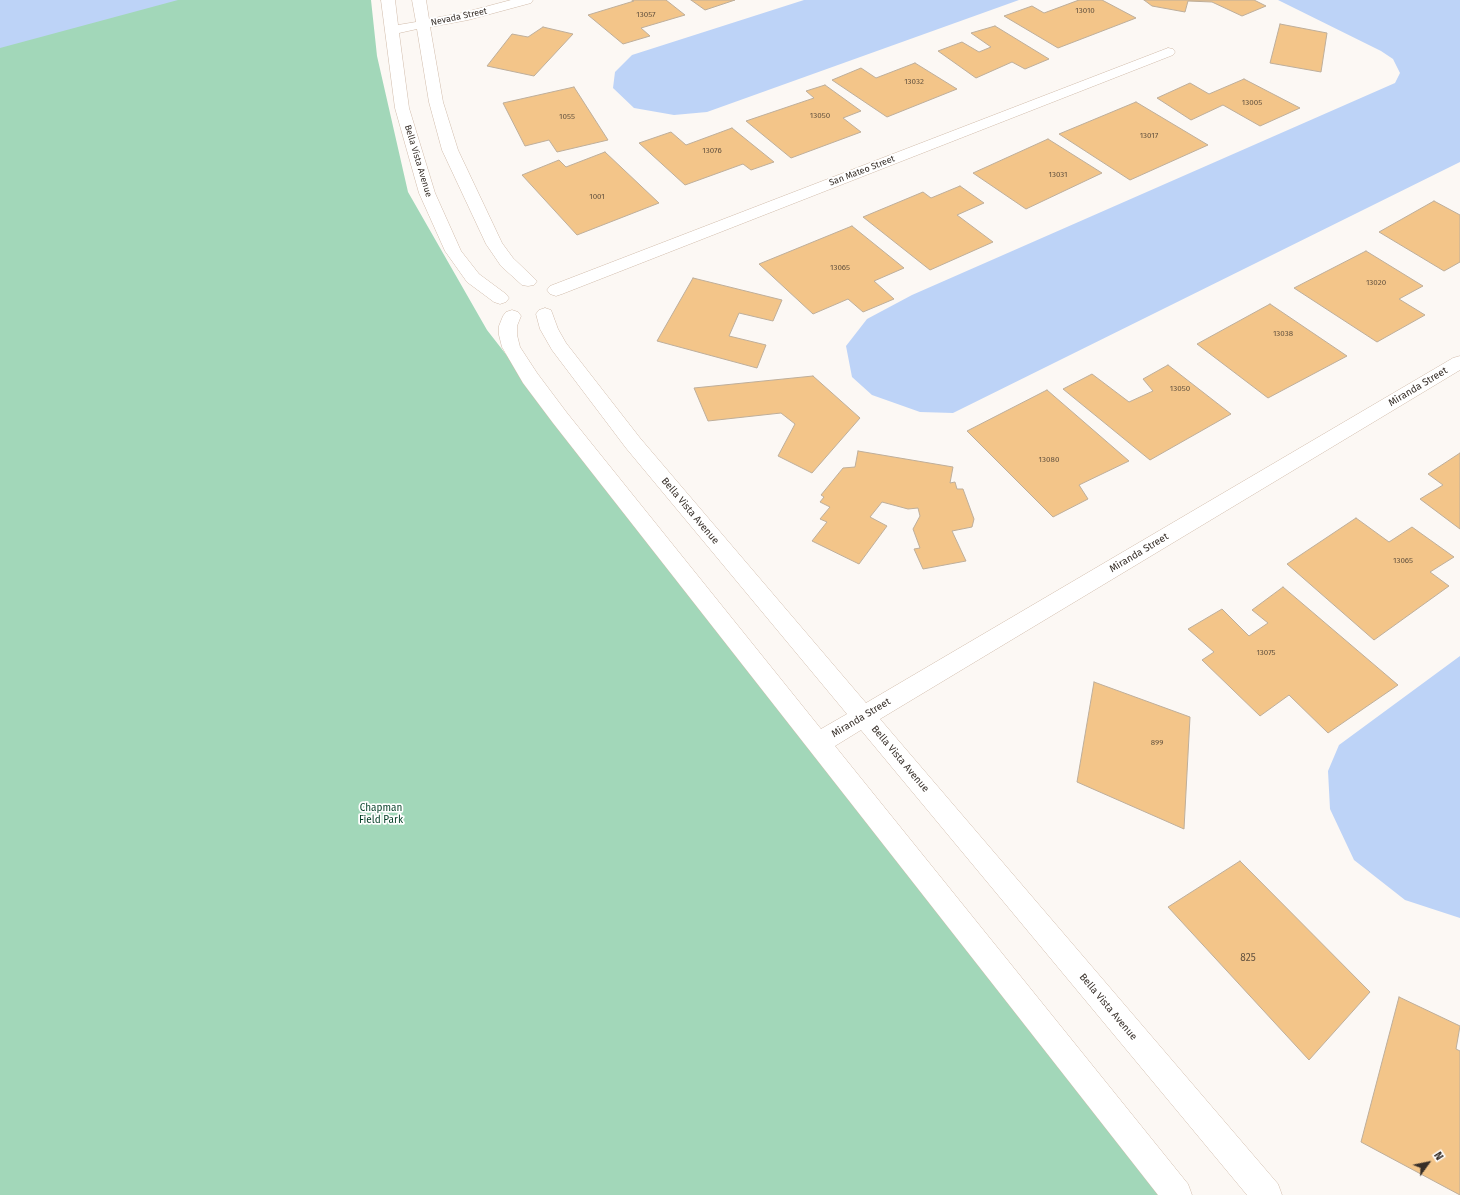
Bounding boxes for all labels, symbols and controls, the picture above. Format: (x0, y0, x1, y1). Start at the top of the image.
street label: Nevada Street (430, 6, 488, 28)
house number: 13010 (1075, 6, 1095, 16)
house number: 13057 (636, 10, 656, 20)
house number: 13032 (904, 77, 924, 87)
house number: 13005 (1242, 98, 1262, 108)
house number: 13050 (810, 111, 830, 121)
house number: 1055 (559, 112, 575, 122)
street label: Bella Vista Avenue (402, 124, 434, 198)
house number: 13017 (1140, 131, 1158, 141)
house number: 13076 (702, 146, 722, 156)
street label: San Mateo Street (828, 154, 896, 188)
house number: 13031 (1048, 170, 1068, 180)
house number: 1001 (589, 192, 605, 202)
house number: 13065 (830, 263, 850, 273)
house number: 13020 (1366, 278, 1386, 288)
house number: 13038 (1273, 329, 1293, 339)
street label: Miranda Street (1386, 365, 1450, 409)
house number: 13050 (1170, 384, 1190, 394)
house number: 13080 (1039, 455, 1059, 465)
street label: Bella Vista Avenue (659, 475, 721, 547)
street label: Miranda Street (1107, 531, 1171, 575)
house number: 13065 (1393, 556, 1413, 566)
house number: 13075 (1256, 648, 1276, 658)
street label: Miranda Street (829, 696, 893, 740)
street label: Bella Vista Avenue (869, 723, 931, 795)
house number: 899 (1151, 738, 1163, 748)
park label: Chapman Field Park (359, 802, 403, 826)
house number: 825 (1240, 952, 1256, 964)
street label: Bella Vista Avenue (1077, 971, 1139, 1043)
north arrow (1408, 1143, 1448, 1183)
text: N (1431, 1150, 1446, 1163)

